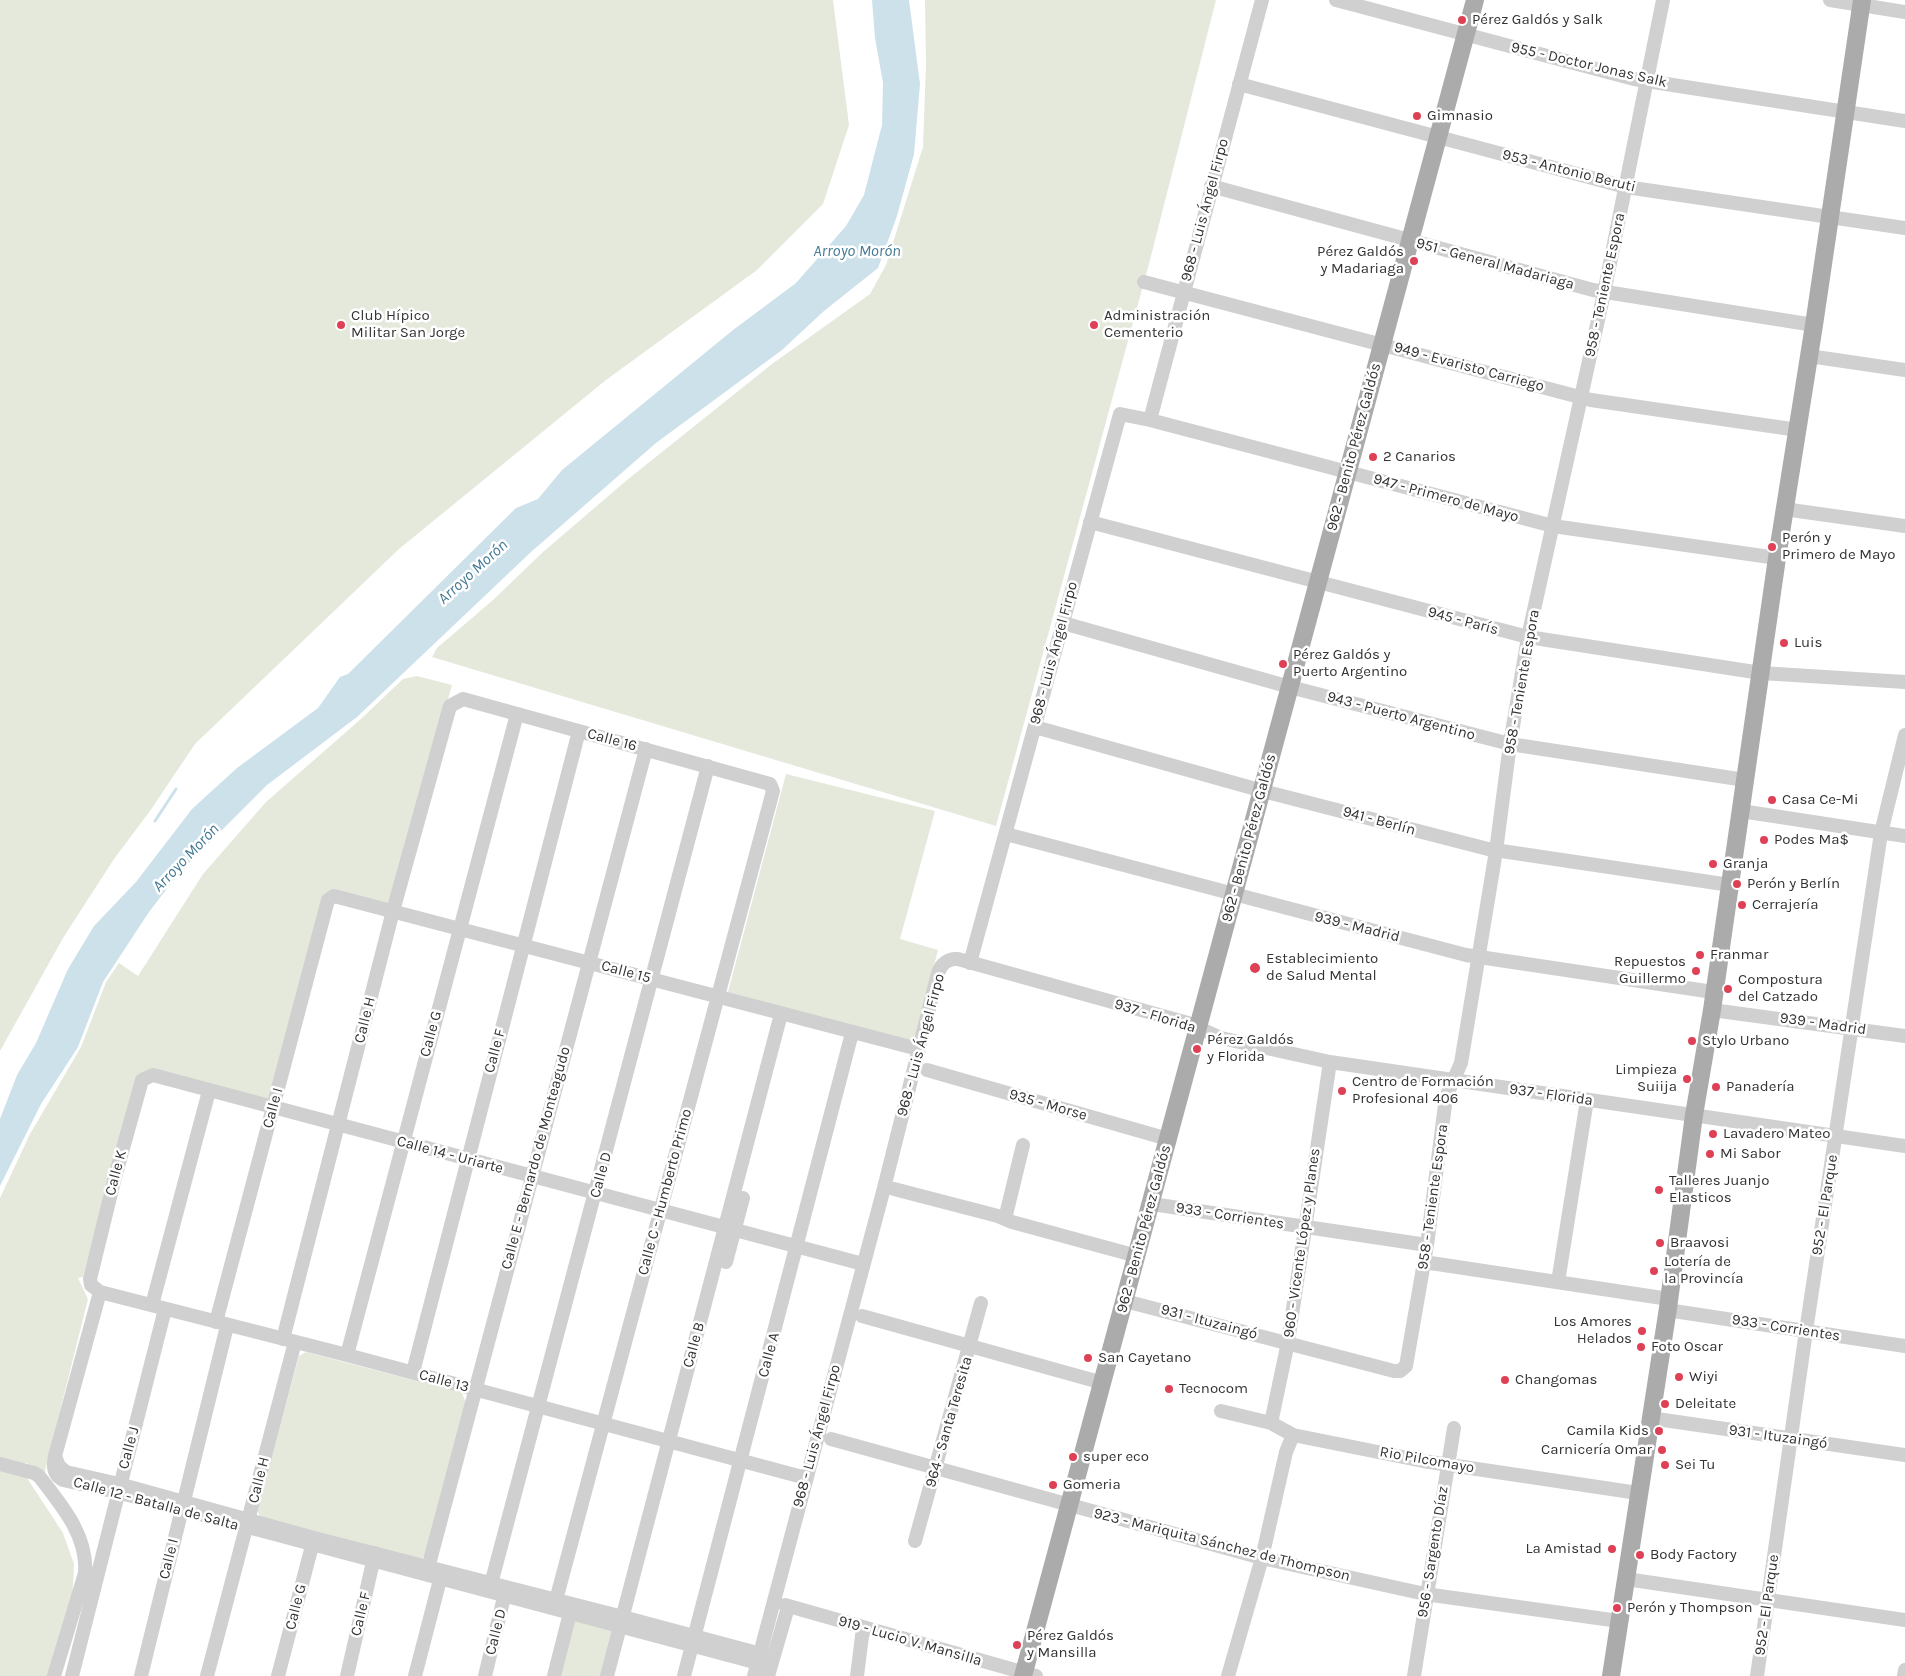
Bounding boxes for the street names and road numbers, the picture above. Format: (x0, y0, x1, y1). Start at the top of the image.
street label: 955 - Doctor Jonas Salk (1509, 38, 1669, 92)
street label: 968 - Luis Ángel Firpo (1177, 137, 1233, 283)
street label: 953 - Antonio Beruti (1500, 146, 1638, 196)
street label: 958 - Teniente Espora (1581, 211, 1629, 359)
street label: 951 - General Madariaga (1414, 234, 1576, 294)
street label: 949 - Evaristo Carriego (1392, 338, 1546, 396)
street label: 962 - Benito Pérez Galdós (1323, 361, 1385, 533)
street label: 947 - Primero de Mayo (1371, 470, 1521, 526)
street label: 968 - Luis Ángel Firpo (1026, 580, 1082, 726)
street label: 945 - París (1426, 603, 1500, 639)
street label: 958 - Teniente Espora (1500, 608, 1544, 756)
street label: 943 - Puerto Argentino (1325, 688, 1477, 744)
street label: Calle 16 (585, 725, 639, 755)
street label: 962 - Benito Pérez Galdós (1218, 752, 1280, 924)
street label: 941 - Berlín (1341, 803, 1417, 839)
street label: 939 - Madrid (1313, 908, 1401, 946)
street label: Calle 15 (599, 957, 653, 987)
street label: 968 - Luis Ángel Firpo (893, 972, 949, 1118)
street label: Calle H (351, 995, 379, 1045)
street label: 937 - Florida (1112, 995, 1198, 1037)
street label: Calle G (416, 1009, 446, 1059)
street label: 939 - Madrid (1779, 1009, 1867, 1039)
street label: Calle F (480, 1027, 510, 1075)
street label: Calle E - Bernardo de Monteagudo (498, 1045, 574, 1271)
street label: 937 - Florida (1508, 1080, 1594, 1110)
street label: 935 - Morse (1007, 1085, 1089, 1125)
street label: Calle I (259, 1086, 287, 1130)
street label: Calle C - Humberto Primo (634, 1107, 696, 1277)
street label: 958 - Teniente Espora (1414, 1123, 1452, 1271)
street label: Calle 14 - Uriarte (395, 1132, 505, 1178)
street label: 962 - Benito Pérez Galdós (1113, 1143, 1175, 1315)
street label: 960 - Vicente López y Planes (1280, 1147, 1324, 1339)
street label: Calle K (101, 1148, 131, 1198)
street label: Calle D (586, 1150, 616, 1200)
street label: 952 - El Parque (1808, 1153, 1842, 1257)
street label: 933 - Corrientes (1175, 1199, 1285, 1233)
street label: 931 - Ituzaingó (1159, 1300, 1259, 1344)
street label: 933 - Corrientes (1731, 1311, 1841, 1345)
street label: Calle B (679, 1320, 709, 1370)
street label: Calle A (754, 1331, 784, 1379)
street label: 964 - Santa Teresita (922, 1354, 976, 1490)
street label: 968 - Luis Ángel Firpo (789, 1363, 845, 1509)
street label: Calle 13 (417, 1366, 471, 1396)
street label: 931 - Ituzaingó (1728, 1421, 1828, 1453)
street label: Calle J (115, 1425, 143, 1471)
street label: Rio Pilcomayo (1378, 1443, 1476, 1477)
street label: Calle H (245, 1455, 273, 1505)
street label: Calle 12 - Batalla de Salta (71, 1473, 241, 1535)
street label: 956 - Sargento Díaz (1414, 1485, 1452, 1619)
street label: 923 - Mariquita Sánchez de Thompson (1092, 1504, 1352, 1586)
street label: Calle I (155, 1537, 183, 1581)
street label: 952 - El Parque (1751, 1553, 1783, 1657)
street label: Calle G (282, 1582, 310, 1632)
street label: Calle F (347, 1590, 375, 1638)
street label: Calle D (482, 1607, 510, 1657)
street label: 919 - Lucio V. Mansilla (836, 1612, 984, 1670)

